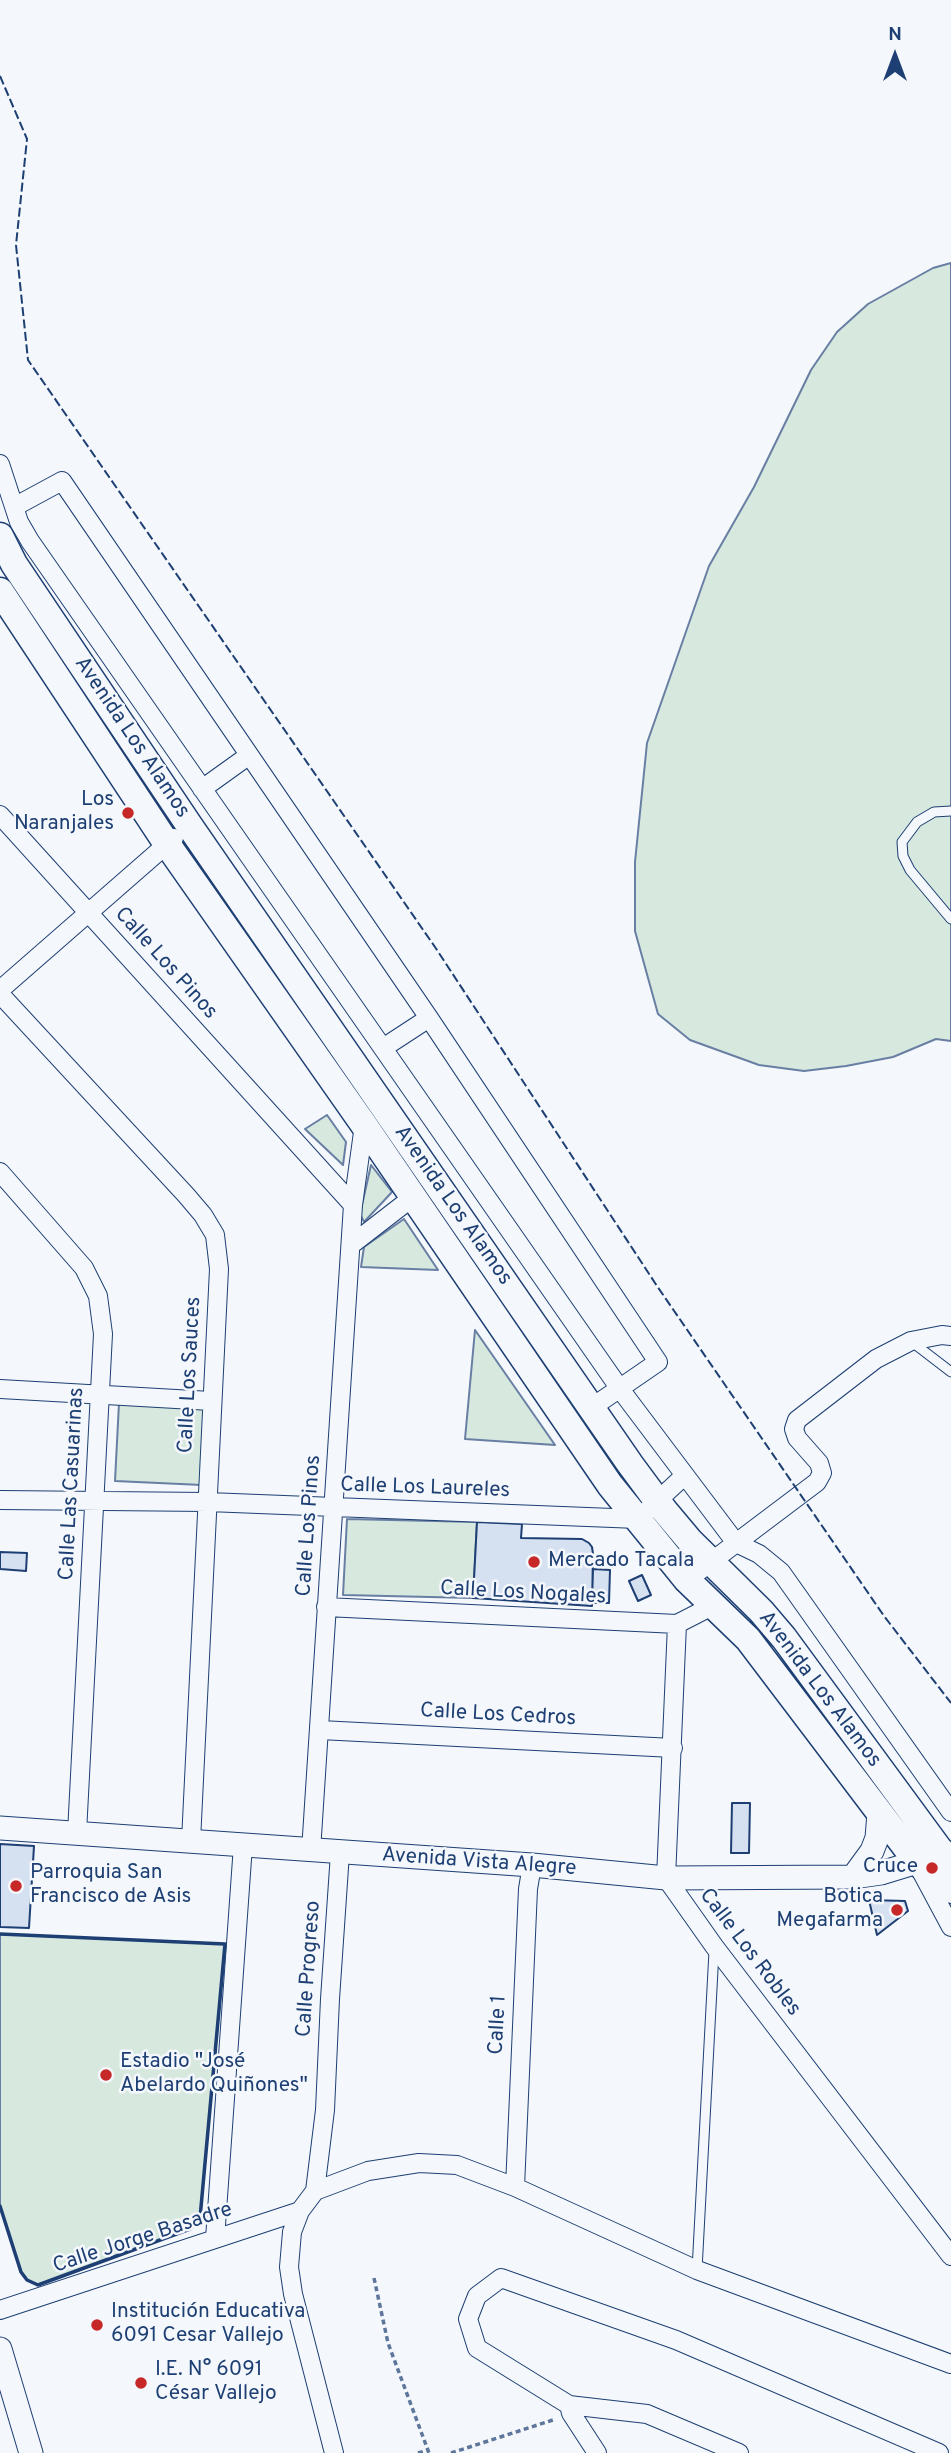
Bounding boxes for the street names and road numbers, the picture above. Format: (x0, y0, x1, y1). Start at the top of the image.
street label: Avenida Los Alamos (68, 653, 194, 823)
street label: Calle Los Pinos (108, 903, 222, 1025)
street label: Avenida Los Alamos (388, 1121, 516, 1291)
street label: Calle Los Sauces (174, 1296, 208, 1454)
street label: Calle Las Casuarinas (55, 1387, 91, 1581)
street label: Calle Los Pinos (292, 1454, 328, 1598)
street label: Calle Los Laureles (340, 1473, 510, 1505)
street label: Calle Los Nogales (439, 1577, 607, 1611)
street label: Avenida Los Alamos (752, 1607, 886, 1773)
street label: Calle Los Cedros (419, 1699, 577, 1733)
street label: Avenida Vista Alegre (381, 1844, 577, 1882)
street label: Calle Los Robles (693, 1884, 805, 2022)
street label: Calle Progreso (293, 1900, 327, 2038)
street label: Calle 1 (485, 1995, 513, 2055)
street label: Calle Jorge Basadre (50, 2198, 236, 2280)

